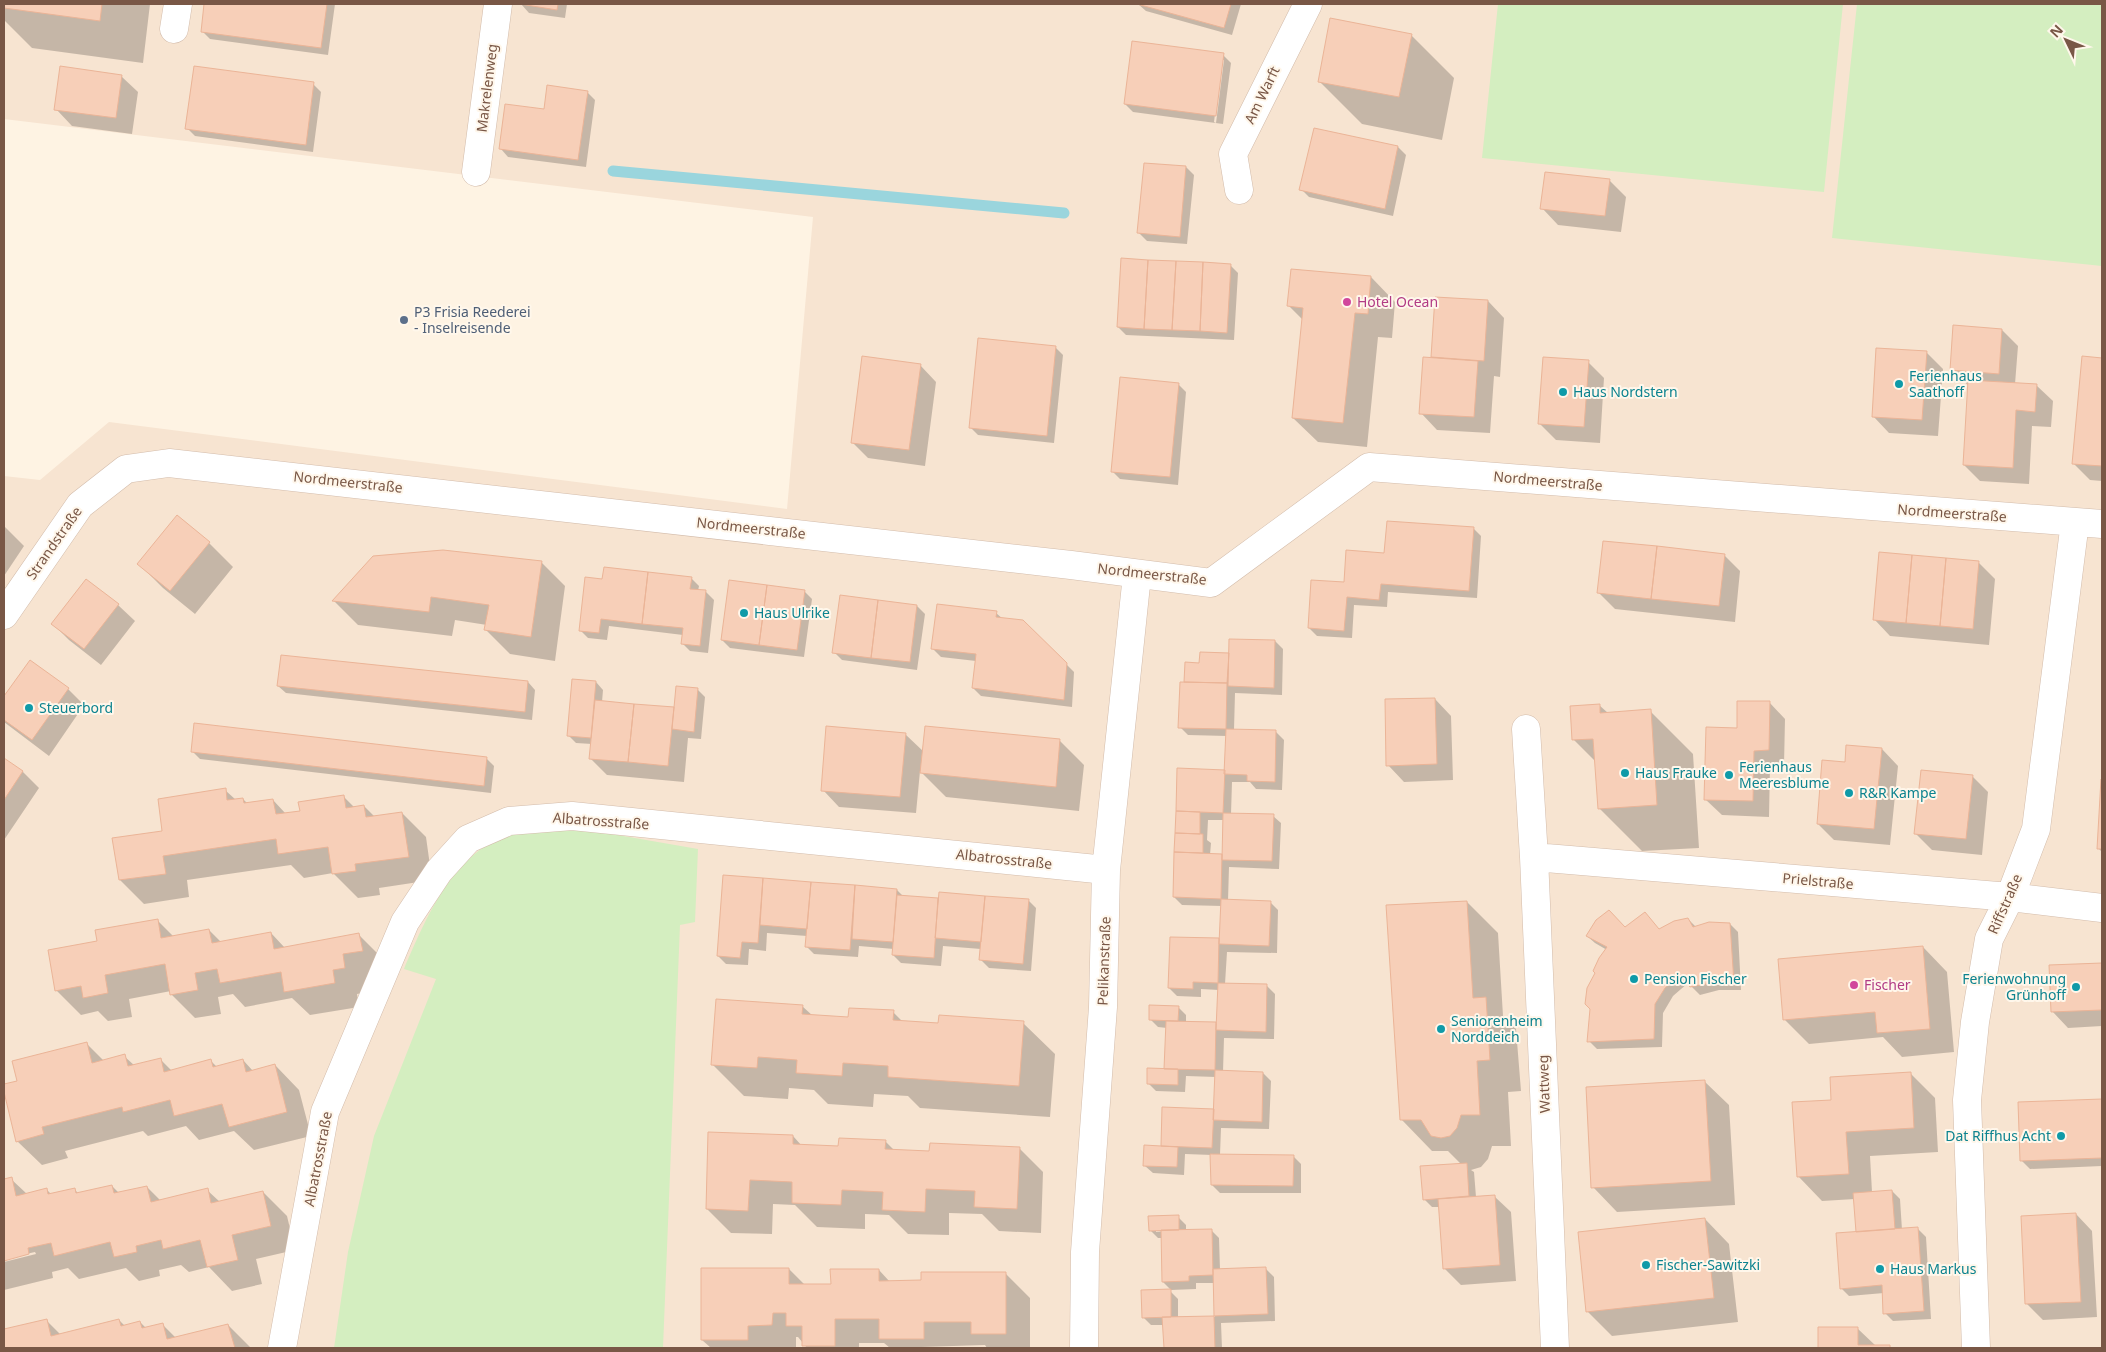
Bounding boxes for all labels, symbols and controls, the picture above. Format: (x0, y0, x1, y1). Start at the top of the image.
north arrow (2041, 15, 2091, 65)
text: N (2045, 20, 2067, 41)
street label: Makrelenweg (472, 43, 501, 133)
street label: Am Warft (1239, 63, 1284, 127)
place label: Hotel Ocean (1357, 292, 1438, 311)
marker: Hotel Ocean (1341, 296, 1353, 308)
place label: P3 Frisia Reederei - Inselreisende (414, 302, 531, 337)
marker: P3 Frisia Reederei - Inselreisende (398, 314, 410, 326)
place label: Ferienhaus Saathoff (1909, 366, 1982, 401)
marker: Ferienhaus Saathoff (1893, 378, 1905, 390)
place label: Haus Nordstern (1573, 382, 1678, 401)
marker: Haus Nordstern (1557, 386, 1569, 398)
street label: Nordmeerstraße (292, 466, 404, 497)
street label: Nordmeerstraße (1493, 466, 1604, 495)
street label: Nordmeerstraße (1897, 499, 2008, 526)
street label: Strandstraße (21, 502, 86, 583)
street label: Nordmeerstraße (695, 512, 807, 543)
street label: Nordmeerstraße (1096, 558, 1208, 589)
place label: Haus Ulrike (754, 603, 830, 622)
marker: Haus Ulrike (738, 607, 750, 619)
place label: Steuerbord (39, 698, 113, 717)
marker: Steuerbord (23, 702, 35, 714)
place label: Ferienhaus Meeresblume (1739, 757, 1830, 792)
place label: Haus Frauke (1635, 763, 1717, 782)
marker: Haus Frauke (1619, 767, 1631, 779)
marker: Ferienhaus Meeresblume (1723, 769, 1735, 781)
place label: R&R Kampe (1859, 783, 1937, 802)
marker: R&R Kampe (1843, 787, 1855, 799)
street label: Albatrosstraße (552, 808, 650, 833)
street label: Albatrosstraße (955, 844, 1053, 873)
street label: Prielstraße (1782, 868, 1854, 893)
street label: Riffstraße (1983, 871, 2026, 937)
street label: Pelikanstraße (1092, 916, 1115, 1006)
place label: Pension Fischer (1644, 969, 1747, 988)
place label: Ferienwohnung Grünhoff (1962, 969, 2067, 1004)
marker: Pension Fischer (1628, 973, 1640, 985)
place label: Fischer (1864, 975, 1911, 994)
marker: Fischer (1848, 979, 1860, 991)
marker: Ferienwohnung Grünhoff (2070, 981, 2082, 993)
place label: Seniorenheim Norddeich (1451, 1011, 1543, 1046)
marker: Seniorenheim Norddeich (1435, 1023, 1447, 1035)
street label: Wattweg (1533, 1055, 1554, 1113)
street label: Albatrosstraße (299, 1110, 336, 1208)
place label: Dat Riffhus Acht (1945, 1126, 2051, 1145)
marker: Dat Riffhus Acht (2055, 1130, 2067, 1142)
place label: Fischer-Sawitzki (1656, 1255, 1760, 1274)
marker: Fischer-Sawitzki (1640, 1259, 1652, 1271)
place label: Haus Markus (1890, 1259, 1977, 1278)
marker: Haus Markus (1874, 1263, 1886, 1275)

